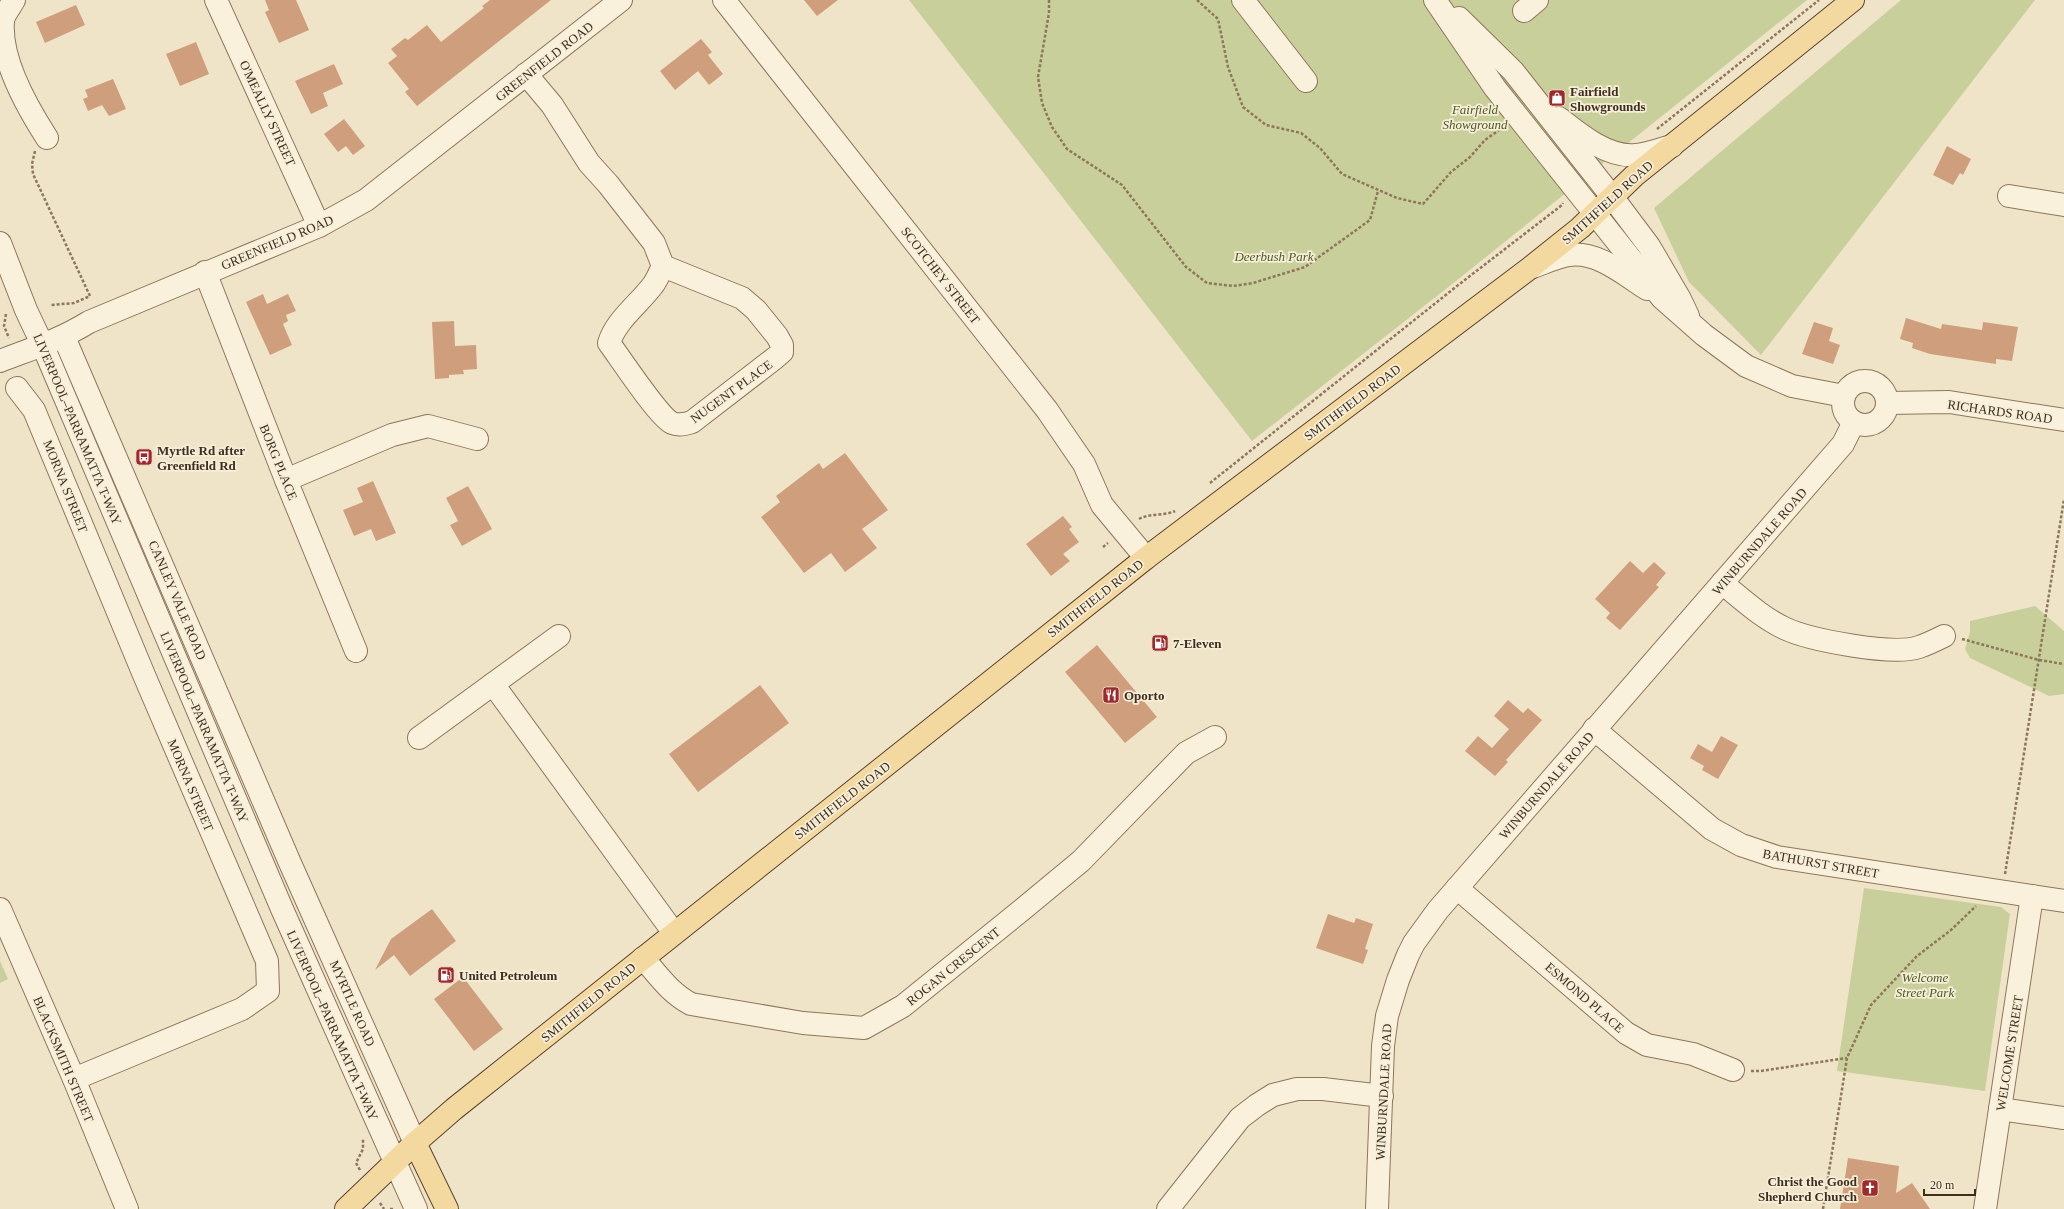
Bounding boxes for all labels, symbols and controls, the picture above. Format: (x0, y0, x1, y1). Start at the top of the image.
street label: GREENFIELD ROAD (492, 18, 596, 104)
street label: O'MEALLY STREET (236, 58, 299, 169)
place label: Fairfield Showgrounds (1570, 84, 1646, 114)
shop icon: Fairfield Showgrounds (1547, 88, 1567, 108)
park label: Fairfield Showground (1442, 102, 1508, 132)
street label: SMITHFIELD ROAD (1559, 158, 1656, 247)
street label: GREENFIELD ROAD (219, 212, 335, 273)
street label: SCOTCHEY STREET (898, 224, 983, 327)
park label: Deerbush Park (1233, 249, 1314, 264)
street label: LIVERPOOL–PARRAMATTA T-WAY (30, 331, 125, 528)
street label: NUGENT PLACE (687, 357, 775, 426)
street label: SMITHFIELD ROAD (1301, 361, 1404, 444)
street label: RICHARDS ROAD (1946, 397, 2053, 426)
street label: BORG PLACE (256, 422, 301, 502)
street label: MORNA STREET (40, 438, 91, 535)
place label: Myrtle Rd after Greenfield Rd (157, 443, 245, 473)
bus stop icon: Myrtle Rd after Greenfield Rd (134, 447, 154, 467)
street label: WINBURNDALE ROAD (1709, 485, 1810, 598)
street label: CANLEY VALE ROAD (146, 538, 210, 662)
street label: SMITHFIELD ROAD (1044, 556, 1146, 640)
street label: LIVERPOOL–PARRAMATTA T-WAY (157, 629, 252, 826)
fuel station icon: 7-Eleven (1150, 633, 1170, 653)
place label: 7-Eleven (1173, 636, 1222, 651)
restaurant icon: Oporto (1101, 685, 1121, 705)
place label: Oporto (1124, 688, 1164, 703)
street label: WINBURNDALE ROAD (1496, 729, 1597, 842)
street label: MORNA STREET (164, 737, 217, 834)
street label: SMITHFIELD ROAD (791, 758, 893, 842)
street label: BATHURST STREET (1762, 846, 1880, 881)
street label: ROGAN CRESCENT (904, 924, 1003, 1009)
street label: LIVERPOOL–PARRAMATTA T-WAY (284, 928, 382, 1123)
street label: MYRTLE ROAD (327, 958, 378, 1049)
street label: ESMOND PLACE (1542, 959, 1627, 1036)
street label: SMITHFIELD ROAD (538, 960, 639, 1045)
fuel station icon: United Petroleum (436, 965, 456, 985)
place label: United Petroleum (459, 968, 557, 983)
park label: Welcome Street Park (1896, 970, 1954, 1000)
street label: BLACKSMITH STREET (30, 994, 97, 1125)
street label: WELCOME STREET (1993, 994, 2026, 1112)
street label: WINBURNDALE ROAD (1372, 1023, 1395, 1161)
scale bar (1924, 1171, 1975, 1197)
place label: Christ the Good Shepherd Church (1758, 1174, 1858, 1204)
church icon: Christ the Good Shepherd Church (1860, 1178, 1880, 1198)
text: 20 m (1930, 1178, 1955, 1192)

